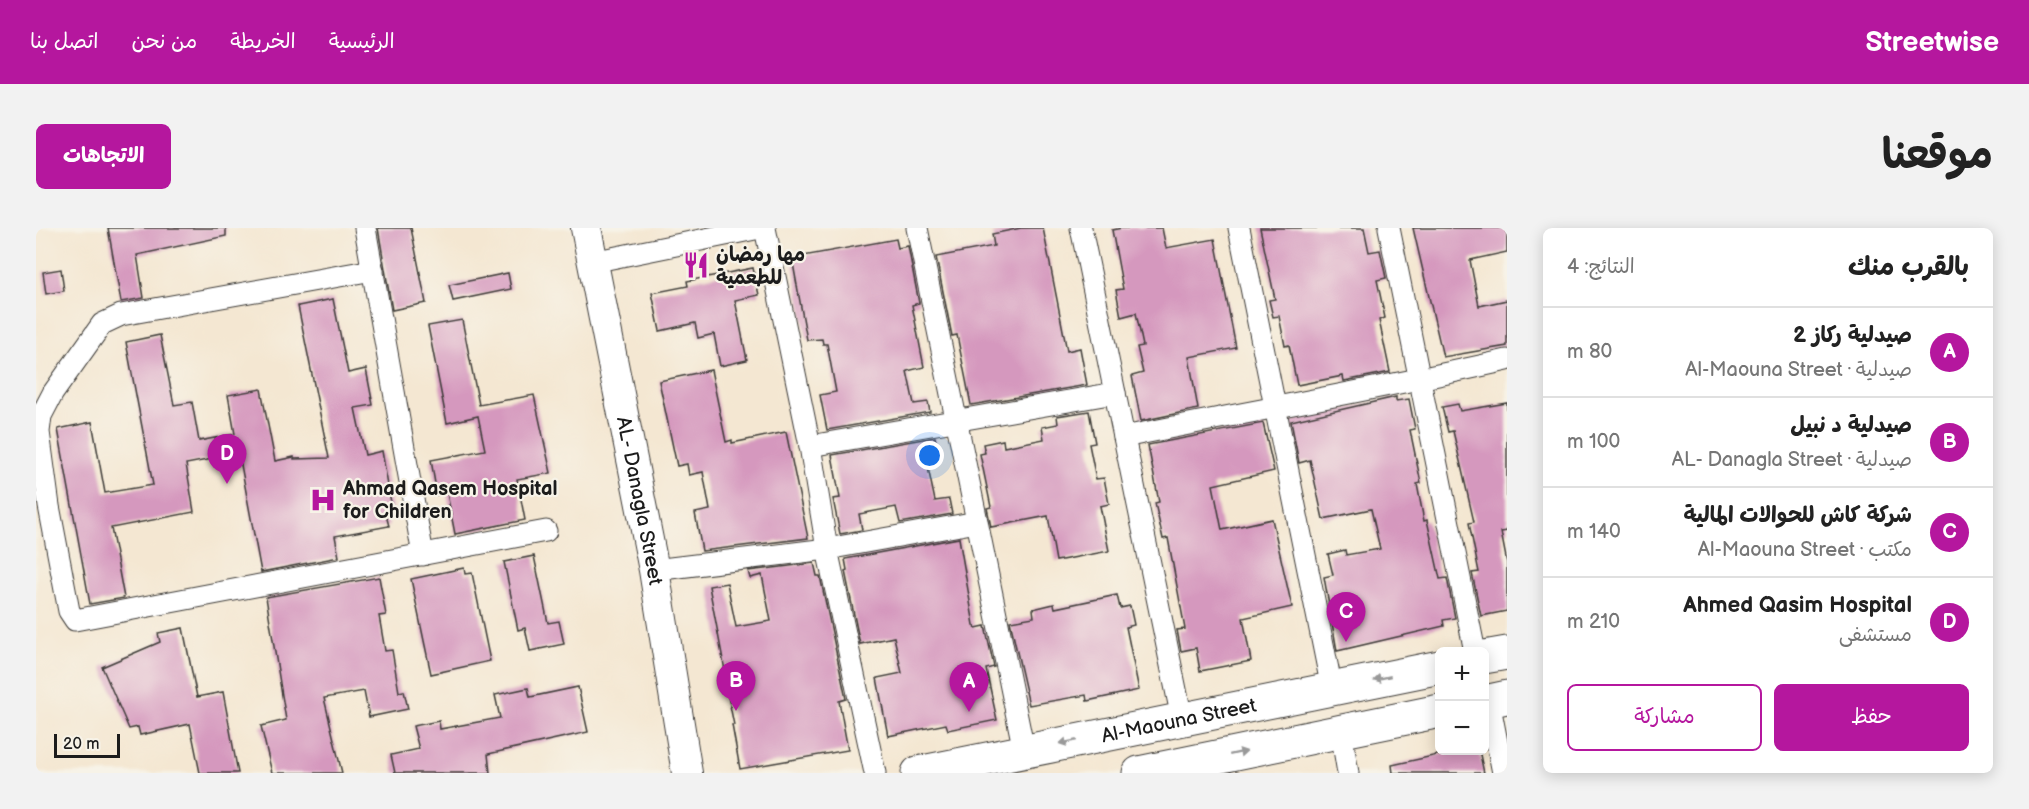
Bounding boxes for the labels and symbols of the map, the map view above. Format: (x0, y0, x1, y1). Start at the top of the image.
place label: مها رمضان للطعمية (716, 243, 805, 290)
restaurant icon: مها رمضان للطعمية (681, 250, 711, 280)
street label: AL- Danagla Street (611, 415, 667, 587)
pin: D (208, 434, 246, 484)
your location (915, 441, 944, 470)
place label: Ahmad Qasem Hospital for Children (342, 477, 557, 524)
hospital icon: Ahmad Qasem Hospital for Children (308, 485, 338, 515)
pin: C (1326, 592, 1366, 642)
pin: B (716, 662, 756, 711)
pin: A (950, 662, 988, 712)
one-way arrow (1372, 674, 1391, 683)
street label: Al-Maouna Street (1099, 694, 1258, 748)
scale bar (54, 731, 120, 758)
one-way arrow (1058, 738, 1077, 748)
one-way arrow (1228, 748, 1247, 757)

